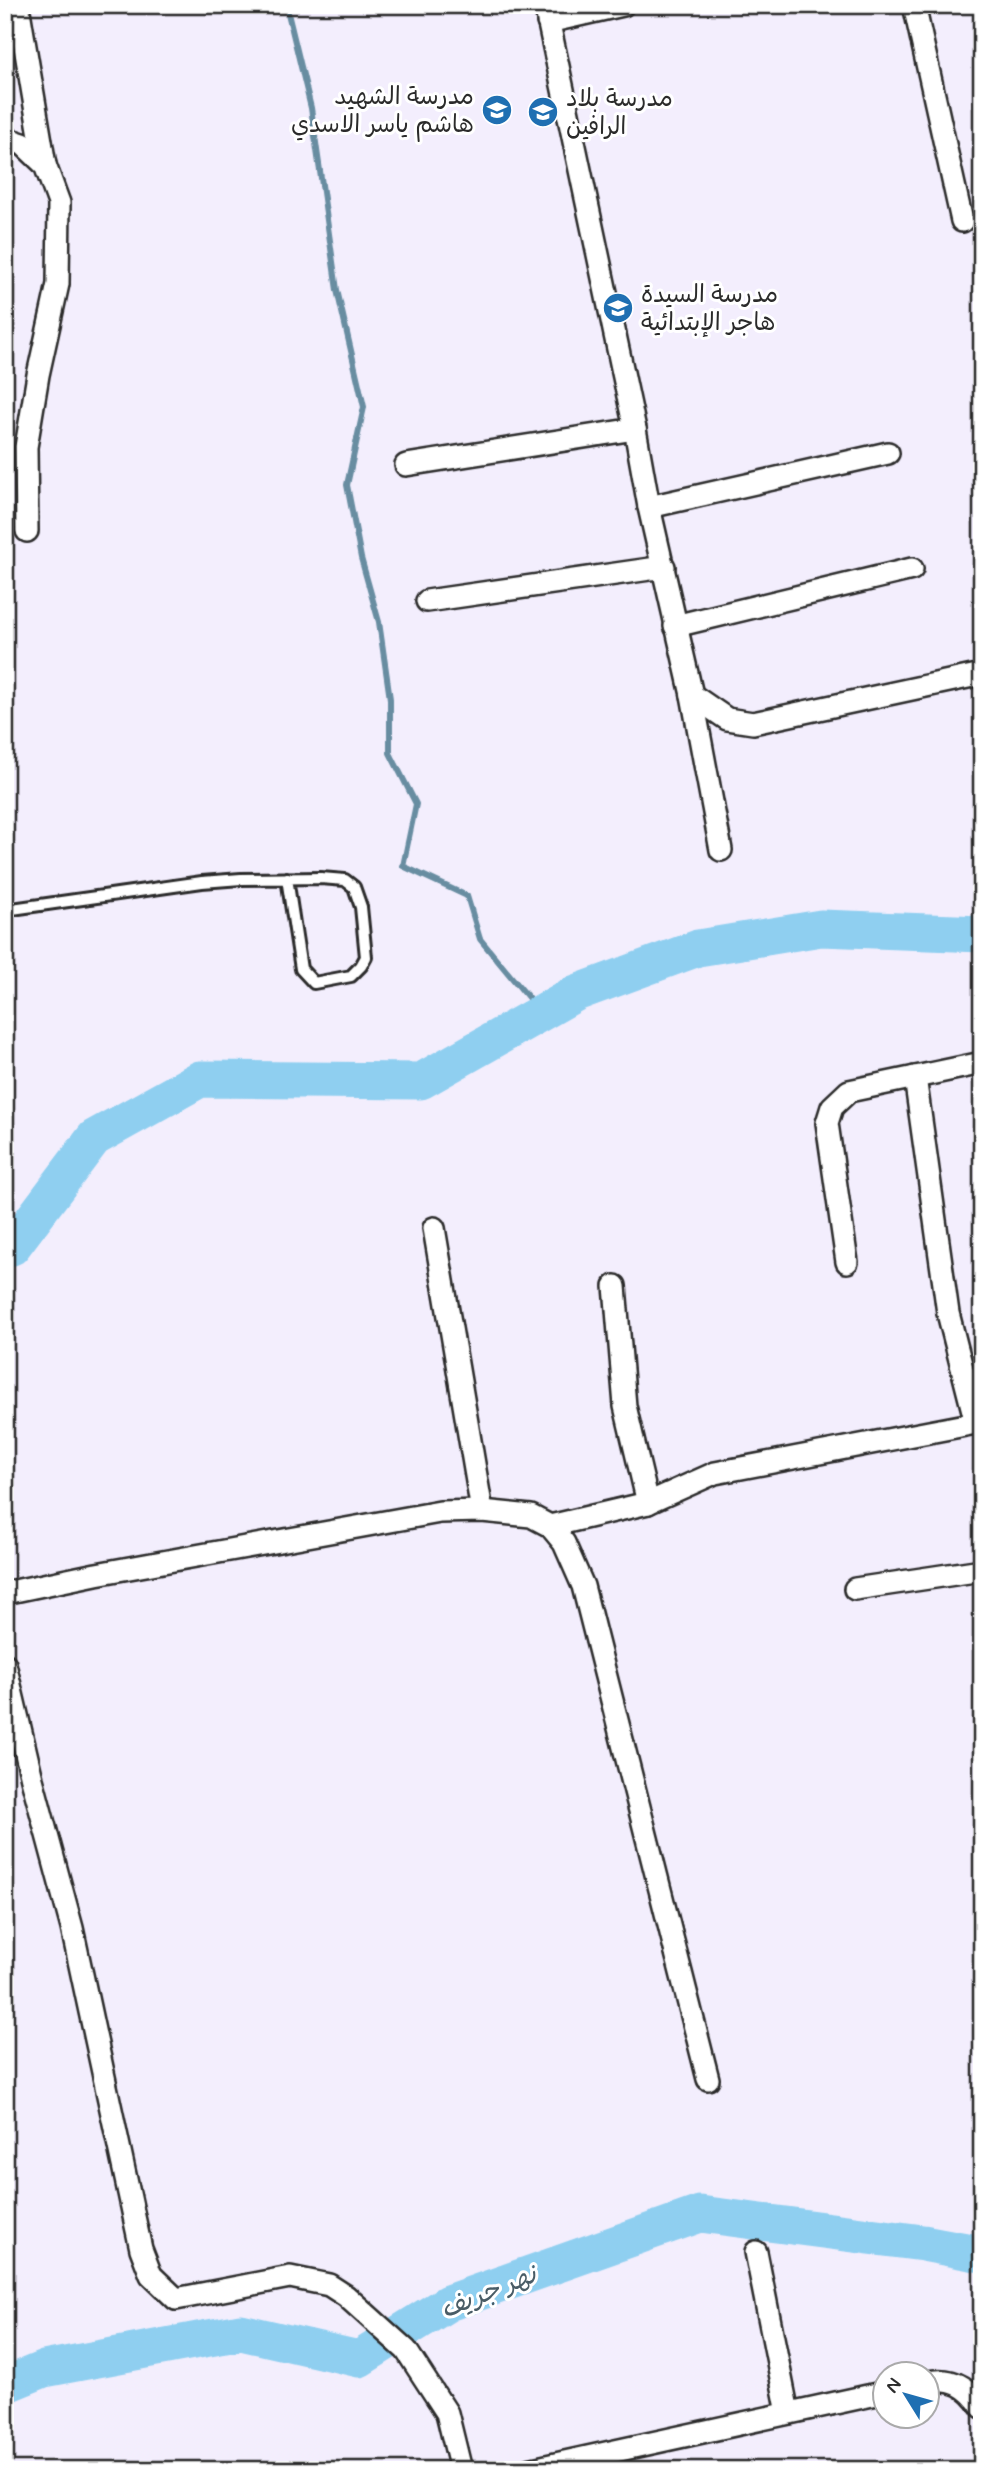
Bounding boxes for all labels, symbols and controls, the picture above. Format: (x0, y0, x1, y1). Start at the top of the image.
place label: مدرسة الشهيد هاشم ياسر الاسدي (291, 82, 474, 142)
place label: مدرسة بلاد الرافين (566, 84, 673, 143)
school or university icon: مدرسة الشهيد هاشم ياسر الاسدي (480, 93, 514, 127)
school or university icon: مدرسة بلاد الرافين (526, 95, 560, 129)
place label: مدرسة السيدة هاجر الإبتدائية (641, 280, 778, 339)
school or university icon: مدرسة السيدة هاجر الإبتدائية (601, 291, 635, 325)
water label: نهر جريف (436, 2257, 545, 2327)
north arrow (872, 2360, 942, 2430)
text: N (880, 2373, 907, 2398)

